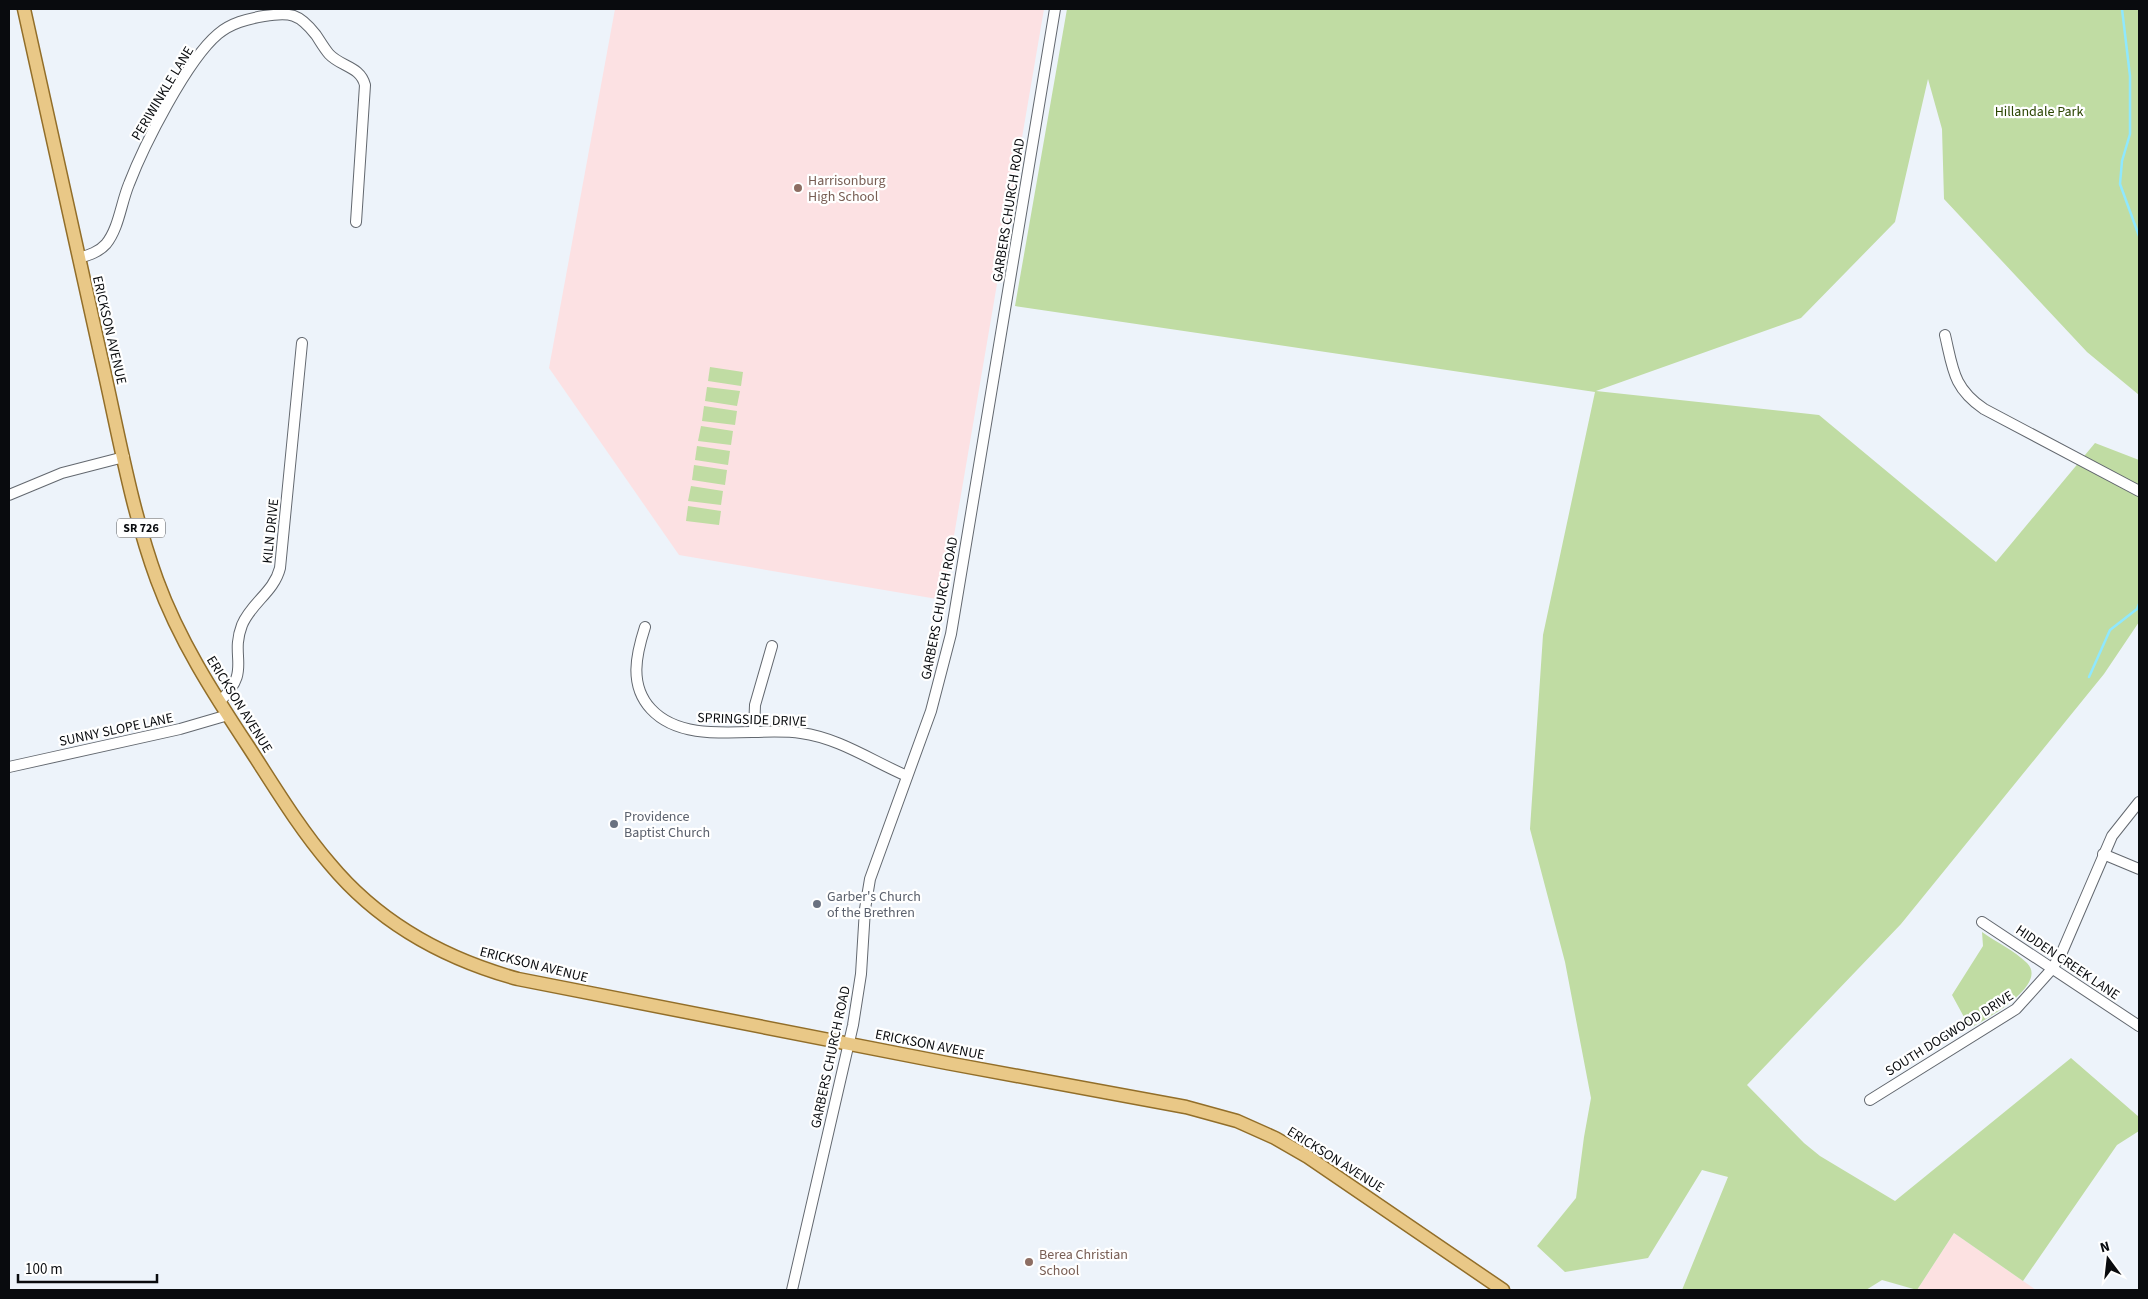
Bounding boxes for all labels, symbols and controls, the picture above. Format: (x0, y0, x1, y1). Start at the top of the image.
street label: PERIWINKLE LANE (127, 43, 199, 144)
park label: Hillandale Park (1995, 102, 2083, 122)
street label: GARBERS CHURCH ROAD (988, 137, 1030, 283)
place label: Harrisonburg High School (808, 171, 886, 207)
marker: Harrisonburg High School (792, 182, 804, 194)
street label: ERICKSON AVENUE (87, 274, 131, 387)
street label: KILN DRIVE (258, 498, 284, 565)
road number: SR 726 (117, 518, 165, 538)
street label: GARBERS CHURCH ROAD (916, 535, 964, 681)
street label: ERICKSON AVENUE (201, 652, 277, 757)
street label: SUNNY SLOPE LANE (57, 708, 175, 752)
street label: SPRINGSIDE DRIVE (697, 708, 807, 732)
place label: Providence Baptist Church (624, 807, 710, 843)
marker: Providence Baptist Church (608, 818, 620, 830)
place label: Garber's Church of the Brethren (827, 887, 921, 923)
marker: Garber's Church of the Brethren (811, 898, 823, 910)
street label: HIDDEN CREEK LANE (2011, 920, 2124, 1005)
street label: ERICKSON AVENUE (477, 942, 590, 988)
street label: GARBERS CHURCH ROAD (806, 984, 856, 1130)
street label: SOUTH DOGWOOD DRIVE (1882, 986, 2017, 1081)
street label: ERICKSON AVENUE (873, 1025, 986, 1065)
street label: ERICKSON AVENUE (1283, 1122, 1388, 1198)
north arrow (2083, 1234, 2133, 1284)
text: N (2098, 1237, 2112, 1258)
place label: Berea Christian School (1039, 1245, 1128, 1281)
scale bar (18, 1252, 156, 1284)
marker: Berea Christian School (1023, 1256, 1035, 1268)
text: 100 m (25, 1259, 63, 1280)

